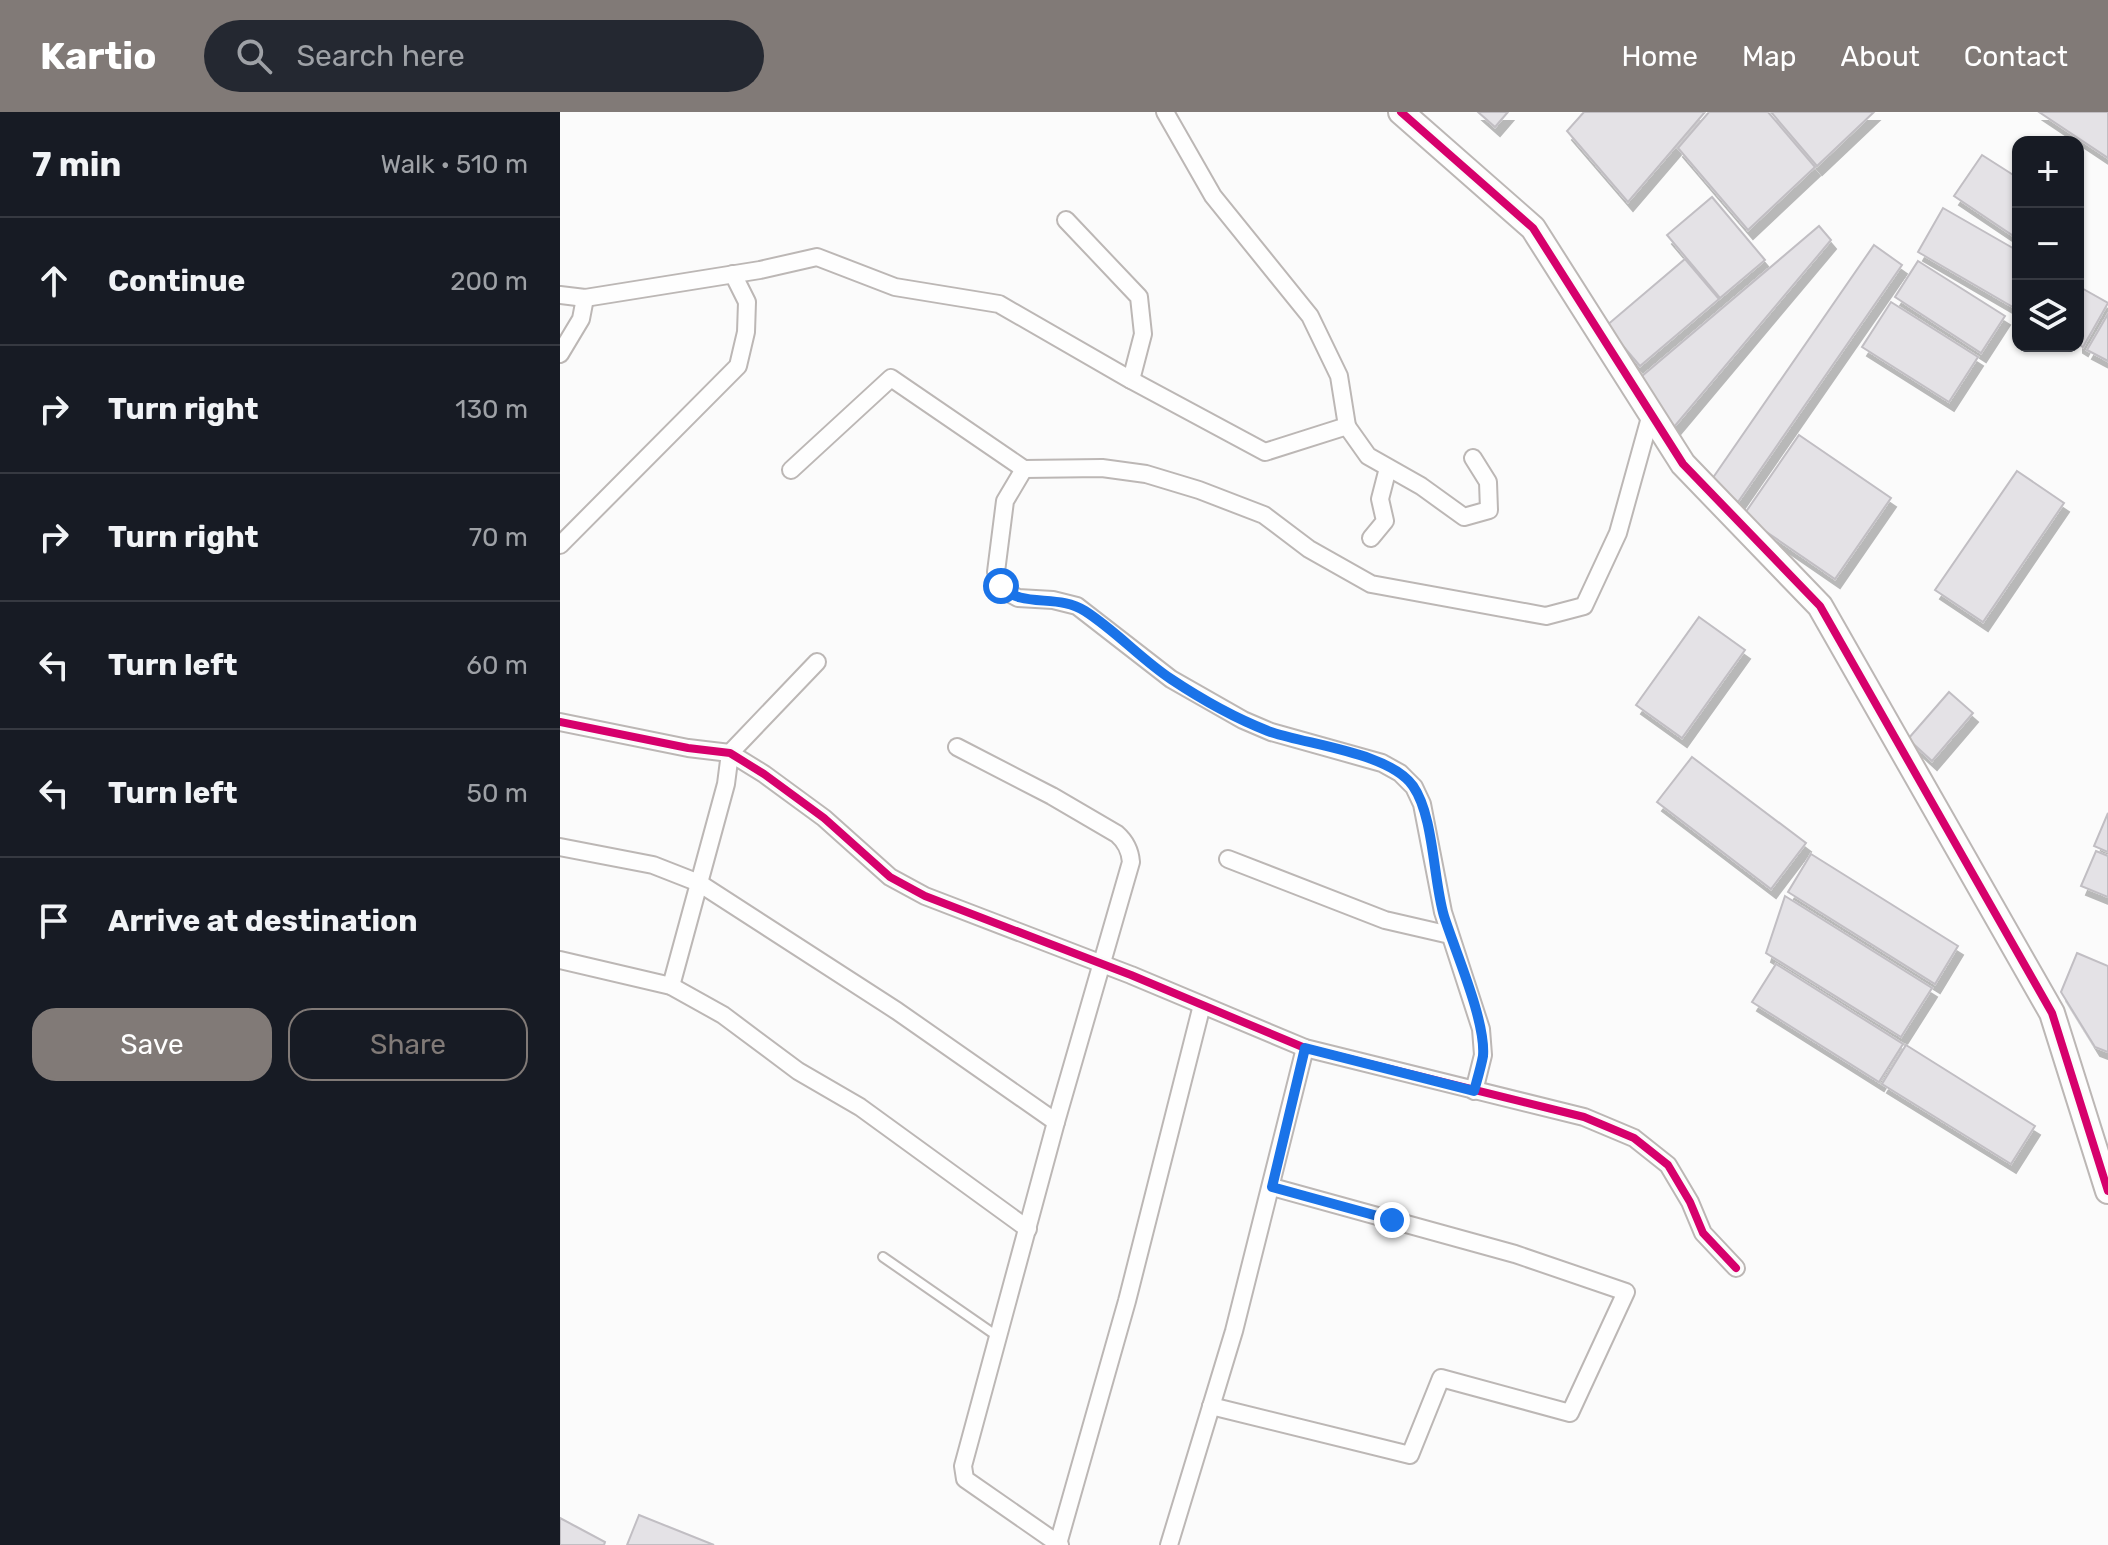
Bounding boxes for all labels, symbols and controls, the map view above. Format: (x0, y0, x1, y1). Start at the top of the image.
search box (204, 20, 764, 92)
text: Kartio (40, 33, 156, 79)
icon: search (232, 34, 276, 78)
text: Search here (296, 38, 465, 74)
text: Home (1621, 40, 1698, 73)
text: Map (1742, 40, 1796, 73)
text: About (1840, 40, 1920, 73)
text: Contact (1964, 40, 2068, 73)
map controls (2012, 136, 2084, 352)
button: + (2012, 136, 2084, 208)
text: 7 min (32, 144, 121, 185)
text: Walk · 510 m (380, 149, 528, 180)
button: − (2012, 208, 2084, 280)
icon: ahead (32, 259, 76, 303)
text: Continue (108, 263, 245, 299)
text: 200 m (450, 266, 528, 297)
button: layers (2012, 280, 2084, 352)
icon: right (32, 387, 76, 431)
text: Turn right (108, 391, 259, 427)
text: 130 m (455, 394, 528, 425)
icon: right (32, 515, 76, 559)
text: Turn right (108, 519, 259, 555)
text: 70 m (469, 522, 528, 553)
route start (983, 568, 1019, 604)
icon: left (32, 643, 76, 687)
text: Turn left (108, 647, 238, 683)
text: 60 m (466, 650, 528, 681)
icon: left (32, 771, 76, 815)
text: Turn left (108, 775, 238, 811)
text: 50 m (467, 778, 528, 809)
icon: arrive (32, 899, 76, 943)
text: Arrive at destination (108, 903, 418, 939)
button: Save (32, 1008, 272, 1081)
button: Share (288, 1008, 528, 1081)
route end (1374, 1202, 1410, 1238)

